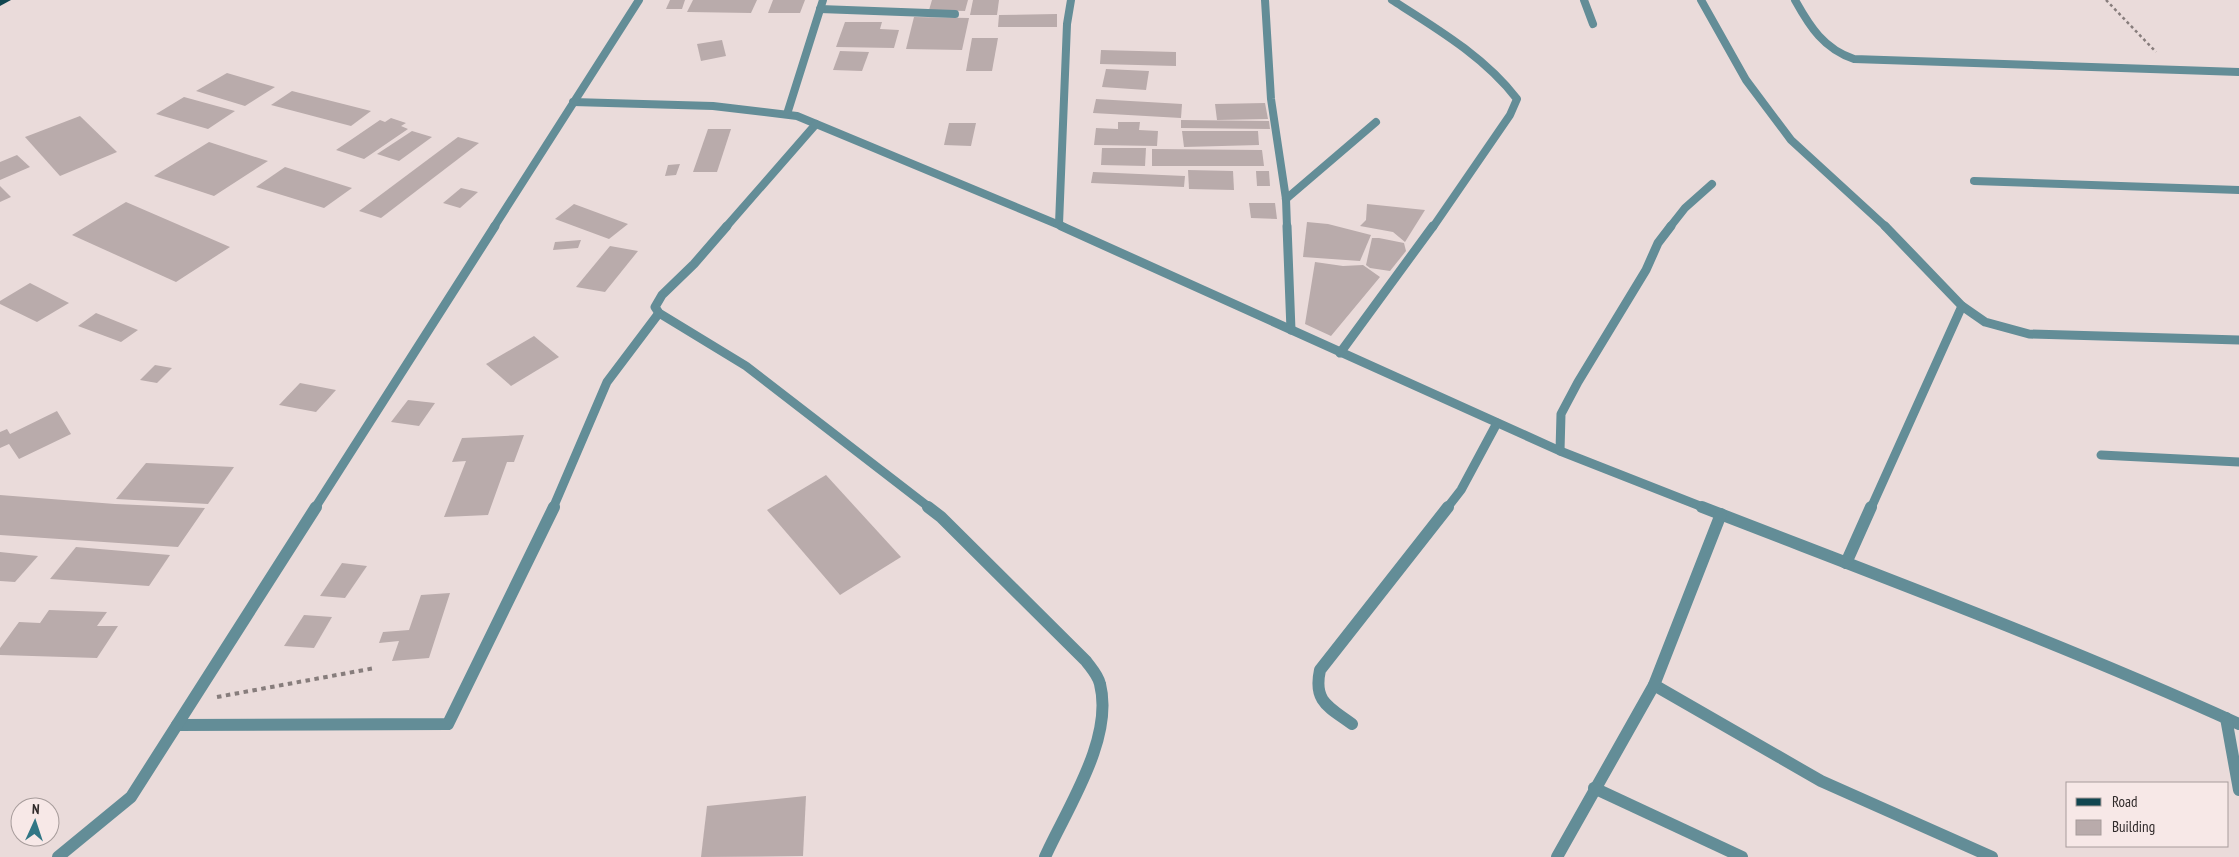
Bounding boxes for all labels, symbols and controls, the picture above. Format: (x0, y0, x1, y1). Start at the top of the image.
legend (2066, 782, 2229, 847)
text: Road (2112, 792, 2138, 811)
north arrow (10, 797, 60, 847)
text: N (31, 800, 40, 818)
text: Building (2112, 817, 2155, 836)

